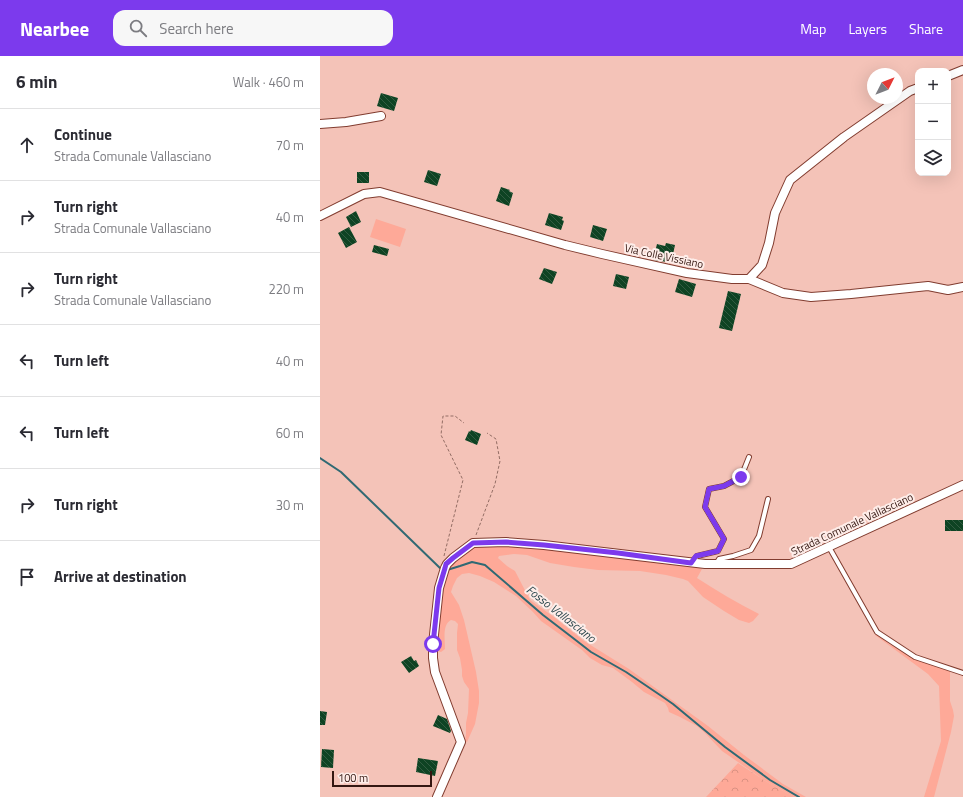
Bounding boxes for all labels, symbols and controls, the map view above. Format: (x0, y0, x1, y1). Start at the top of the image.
search box (113, 10, 393, 46)
text: Nearbee (20, 14, 89, 43)
icon: search (127, 17, 149, 39)
text: Search here (159, 17, 234, 40)
text: Map (800, 18, 826, 39)
text: Layers (848, 18, 887, 39)
text: Share (909, 18, 943, 39)
north arrow (867, 68, 903, 104)
map controls (915, 68, 951, 176)
button: + (915, 68, 951, 104)
text: 6 min (16, 69, 57, 95)
text: Walk · 460 m (233, 72, 304, 92)
button: − (915, 104, 951, 140)
text: Continue (54, 123, 112, 146)
icon: ahead (16, 134, 38, 156)
text: 70 m (276, 135, 304, 155)
button: layers (915, 140, 951, 176)
text: Strada Comunale Vallasciano (54, 146, 211, 166)
text: Turn right (54, 195, 118, 218)
icon: right (16, 206, 38, 228)
text: 40 m (276, 207, 304, 227)
text: Strada Comunale Vallasciano (54, 218, 211, 238)
street label: Via Colle Vissiano (623, 240, 705, 272)
text: Turn right (54, 267, 118, 290)
icon: right (16, 278, 38, 300)
text: 220 m (268, 279, 304, 299)
text: Strada Comunale Vallasciano (54, 290, 211, 310)
text: Turn left (54, 349, 109, 372)
icon: left (16, 350, 38, 372)
text: 40 m (276, 351, 304, 371)
text: Turn left (54, 421, 109, 444)
icon: left (16, 422, 38, 444)
text: 60 m (276, 423, 304, 443)
route end (732, 468, 750, 486)
street label: Strada Comunale Vallasciano (788, 489, 916, 559)
text: Turn right (54, 493, 118, 516)
icon: right (16, 494, 38, 516)
text: 30 m (276, 495, 304, 515)
text: Arrive at destination (54, 565, 187, 588)
icon: arrive (16, 566, 38, 588)
water label: Fosso Vallasciano (522, 580, 601, 648)
route start (424, 635, 442, 653)
scale bar (332, 769, 432, 788)
text: 100 m (338, 770, 368, 786)

